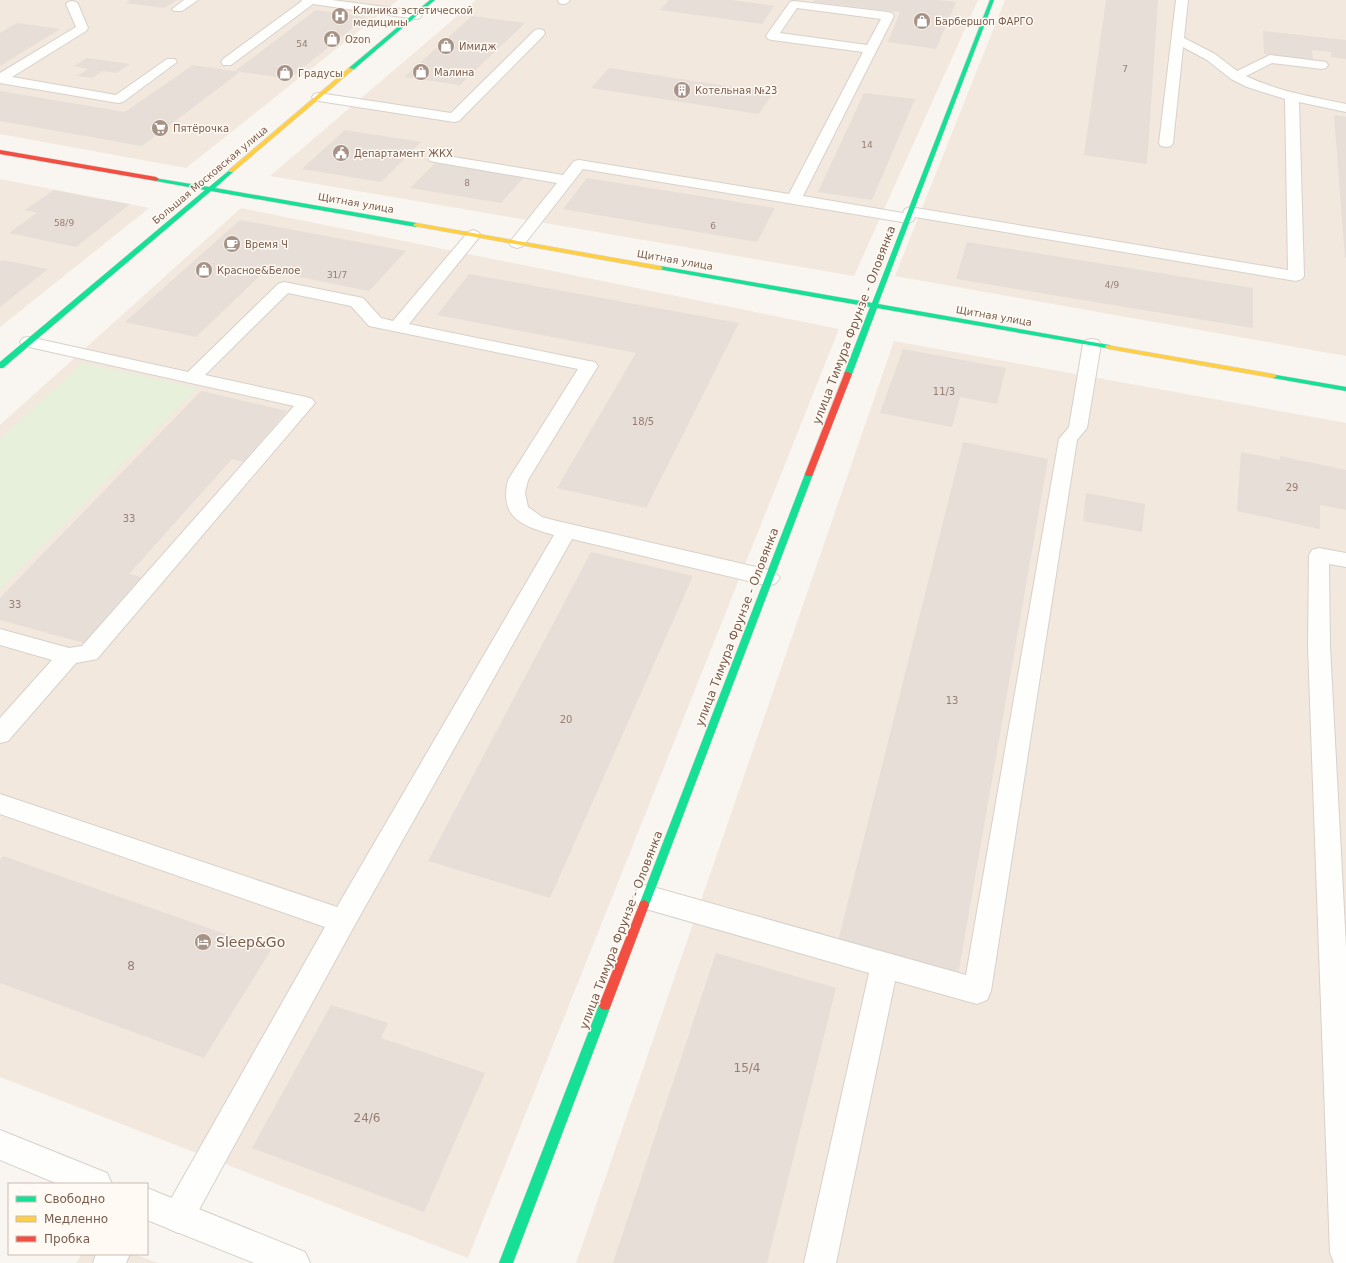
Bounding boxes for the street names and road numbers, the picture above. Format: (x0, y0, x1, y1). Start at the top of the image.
street label: Большая Московская улица (150, 124, 270, 226)
street label: Щитная улица (317, 191, 395, 215)
street label: улица Тимура Фрунзе - Оловянка (810, 224, 898, 426)
street label: Щитная улица (636, 248, 714, 272)
street label: Щитная улица (955, 304, 1033, 328)
street label: улица Тимура Фрунзе - Оловянка (693, 526, 781, 728)
street label: улица Тимура Фрунзе - Оловянка (577, 829, 665, 1031)

